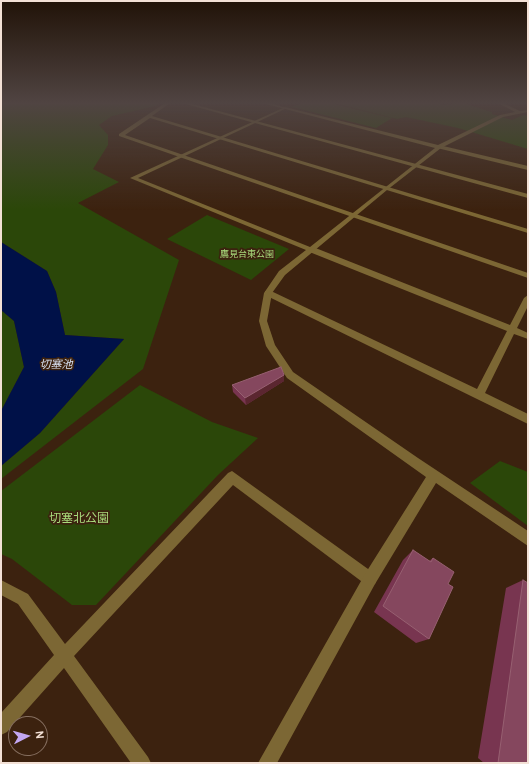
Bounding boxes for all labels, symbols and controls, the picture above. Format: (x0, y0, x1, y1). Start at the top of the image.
park label: 鷹見台東公園 (220, 250, 274, 260)
water label: 切塞池 (40, 359, 72, 373)
park label: 切塞北公園 (49, 513, 109, 527)
north arrow (8, 716, 48, 756)
text: N (32, 730, 46, 740)

